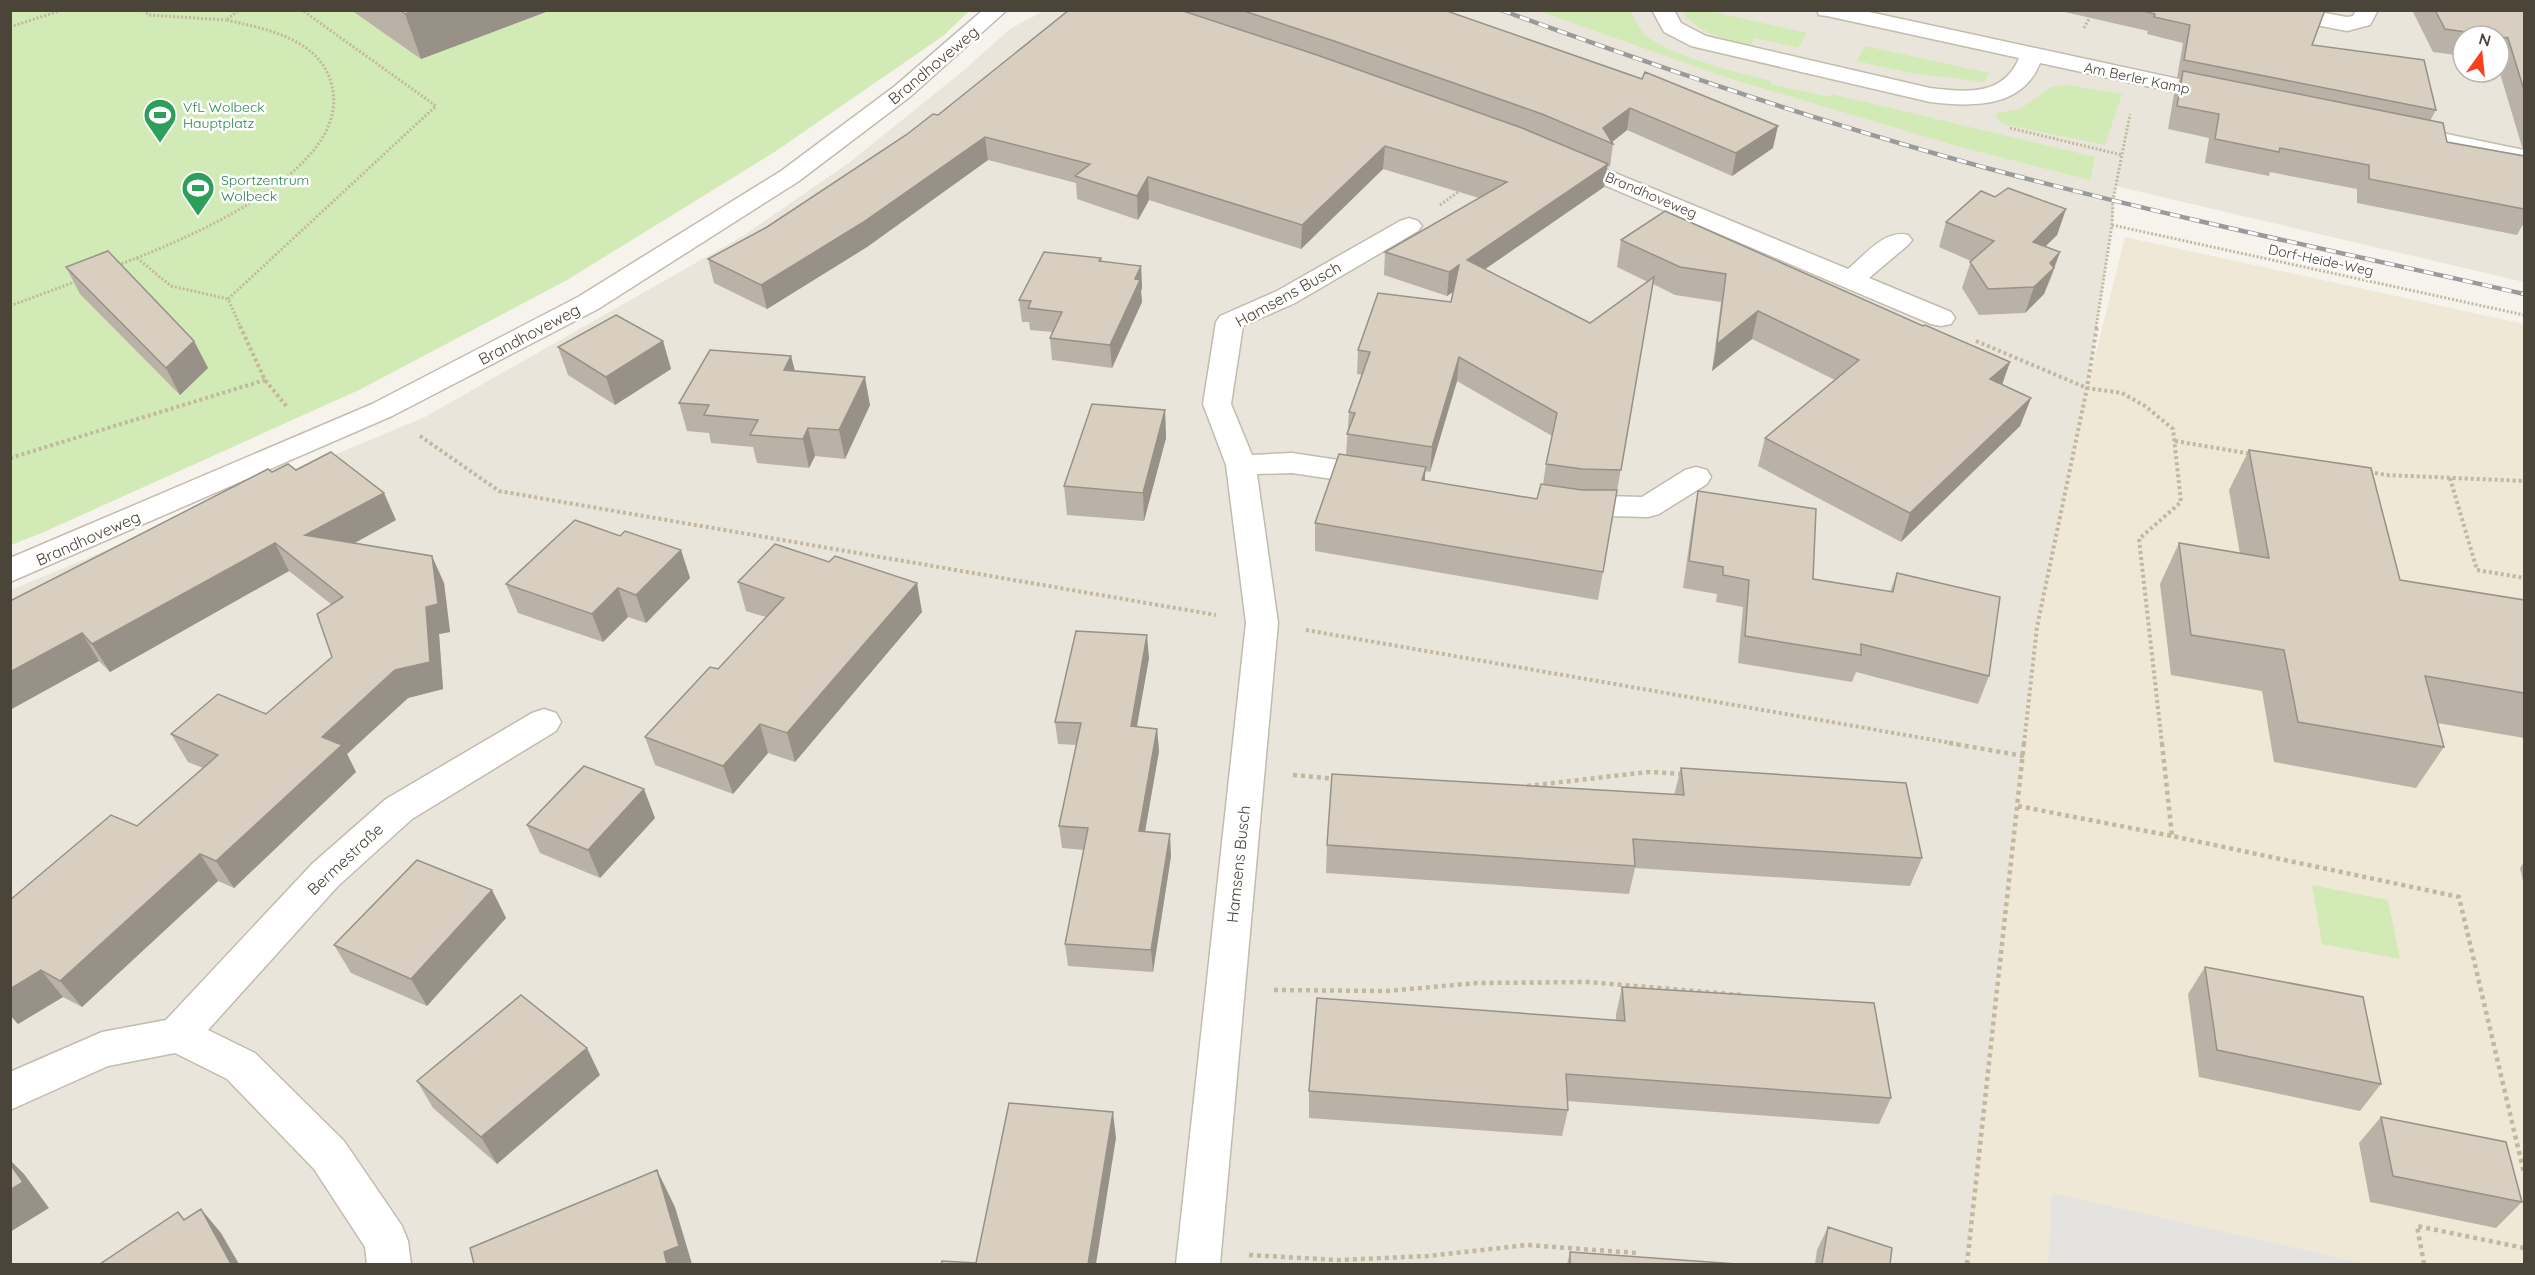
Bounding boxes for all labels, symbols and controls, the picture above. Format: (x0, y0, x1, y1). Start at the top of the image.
street label: Brandhoveweg (884, 21, 982, 109)
north arrow (2451, 24, 2511, 84)
text: N (2477, 28, 2493, 51)
street label: Am Berler Kamp (2083, 58, 2191, 98)
sports icon: VfL Wolbeck Hauptplatz (142, 97, 178, 144)
place label: VfL Wolbeck Hauptplatz (183, 98, 265, 132)
street label: Brandhoveweg (1602, 168, 1700, 222)
sports icon: Sportzentrum Wolbeck (180, 170, 216, 217)
place label: Sportzentrum Wolbeck (221, 171, 309, 205)
street label: Dorf-Heide-Weg (2267, 240, 2375, 280)
street label: Hamsens Busch (1232, 257, 1344, 331)
street label: Brandhoveweg (475, 299, 583, 369)
street label: Brandhoveweg (33, 506, 143, 570)
street label: Hamsens Busch (1222, 804, 1254, 924)
street label: Bermestraße (303, 819, 387, 899)

